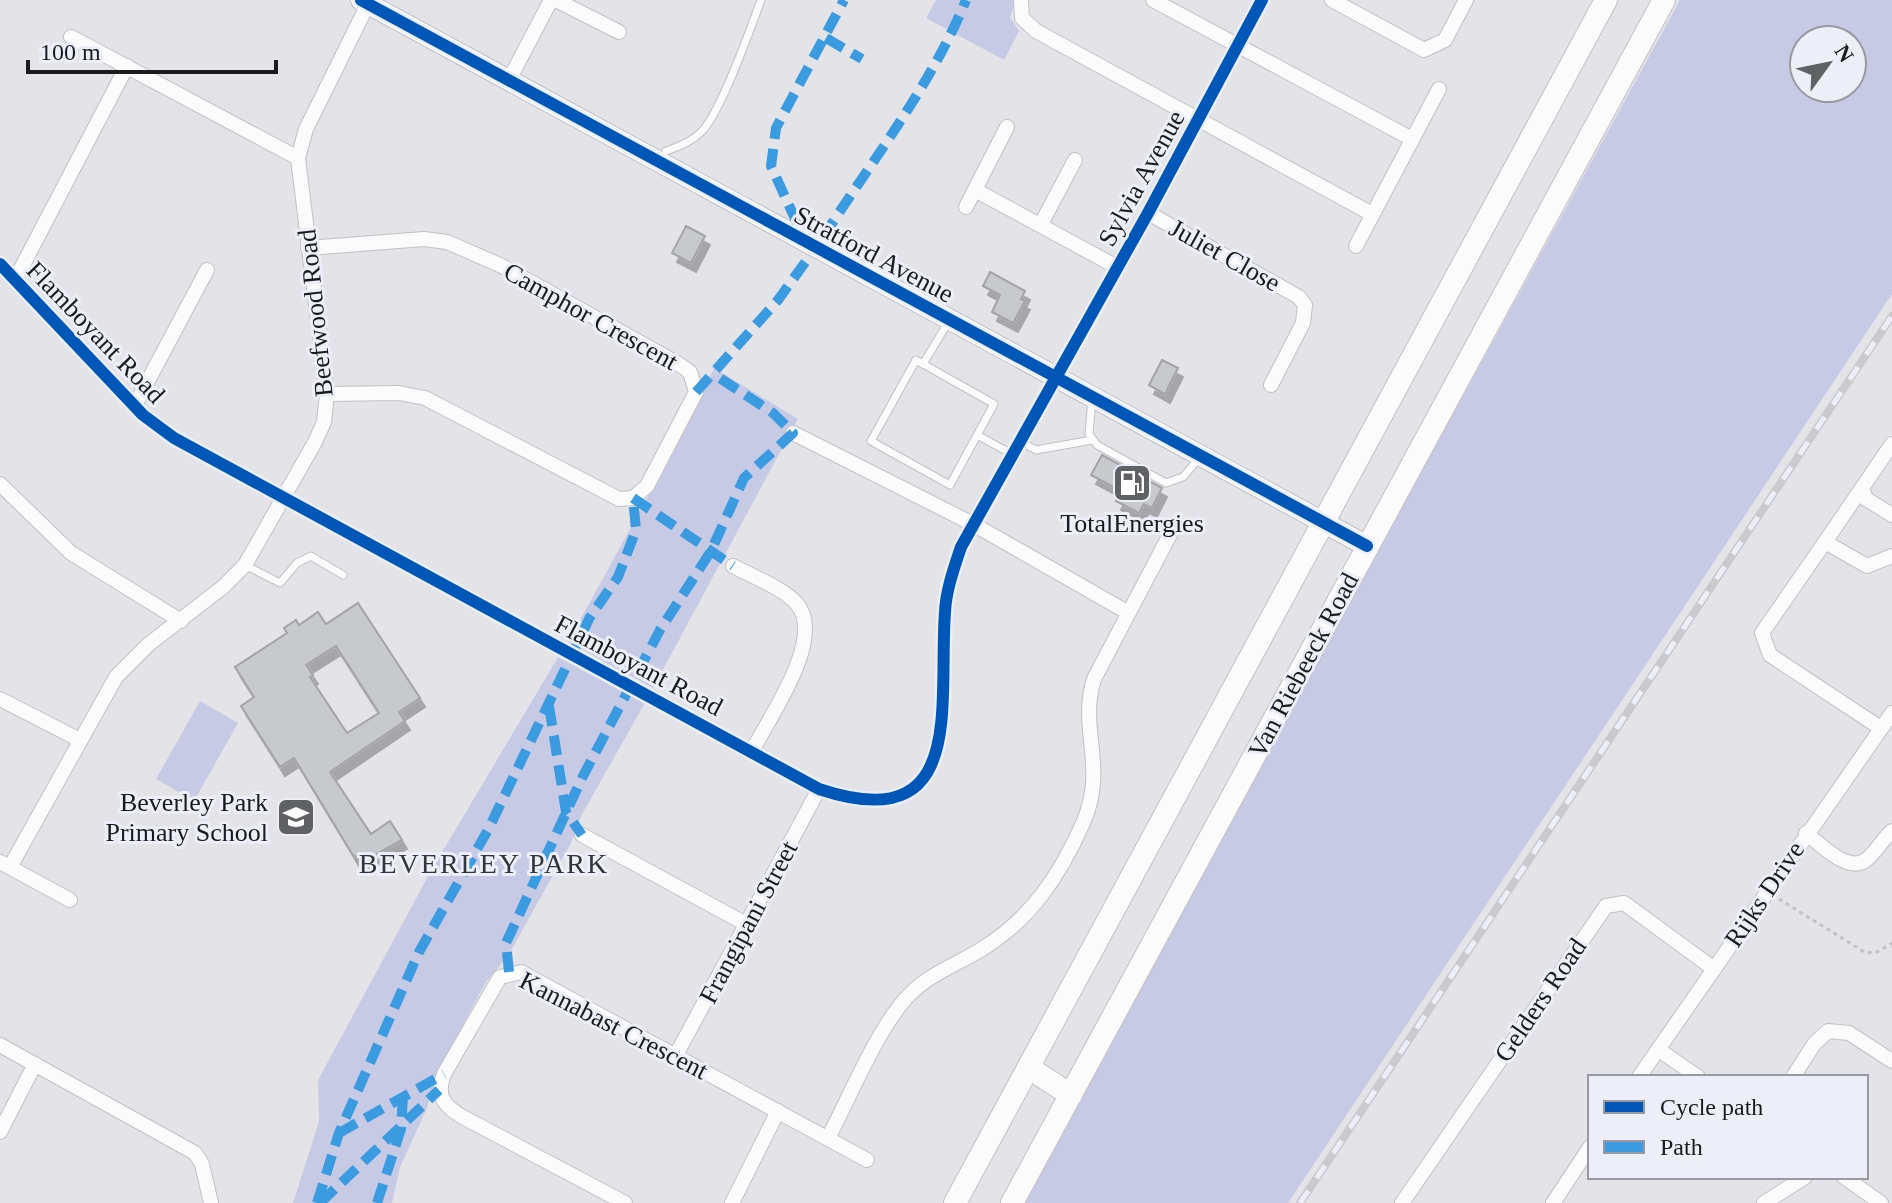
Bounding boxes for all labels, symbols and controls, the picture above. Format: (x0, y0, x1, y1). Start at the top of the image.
scale bar (28, 24, 276, 74)
north arrow (1788, 24, 1868, 104)
text: 100 m (40, 39, 101, 65)
text: N (1830, 40, 1859, 67)
street label: Sylvia Avenue (1092, 105, 1191, 251)
street label: Stratford Avenue (789, 200, 958, 309)
street label: Juliet Close (1164, 213, 1285, 298)
street label: Beefwood Road (292, 228, 339, 398)
street label: Flamboyant Road (21, 256, 171, 409)
street label: Camphor Crescent (499, 257, 683, 377)
fuel station icon: TotalEnergies (1111, 462, 1153, 504)
place label: TotalEnergies (1060, 509, 1204, 538)
street label: Van Riebeeck Road (1243, 568, 1364, 763)
street label: Flamboyant Road (550, 609, 728, 722)
place label: Beverley Park Primary School (106, 788, 268, 847)
school or university icon: Beverley Park Primary School (275, 796, 317, 838)
street label: Frangipani Street (693, 835, 804, 1008)
street label: Rijks Drive (1719, 836, 1810, 952)
district label: BEVERLEY PARK (359, 848, 609, 879)
street label: Gelders Road (1489, 933, 1592, 1067)
street label: Kannabast Crescent (515, 965, 713, 1086)
legend (1588, 1075, 1868, 1179)
text: Cycle path (1660, 1094, 1763, 1120)
text: Path (1660, 1134, 1703, 1160)

